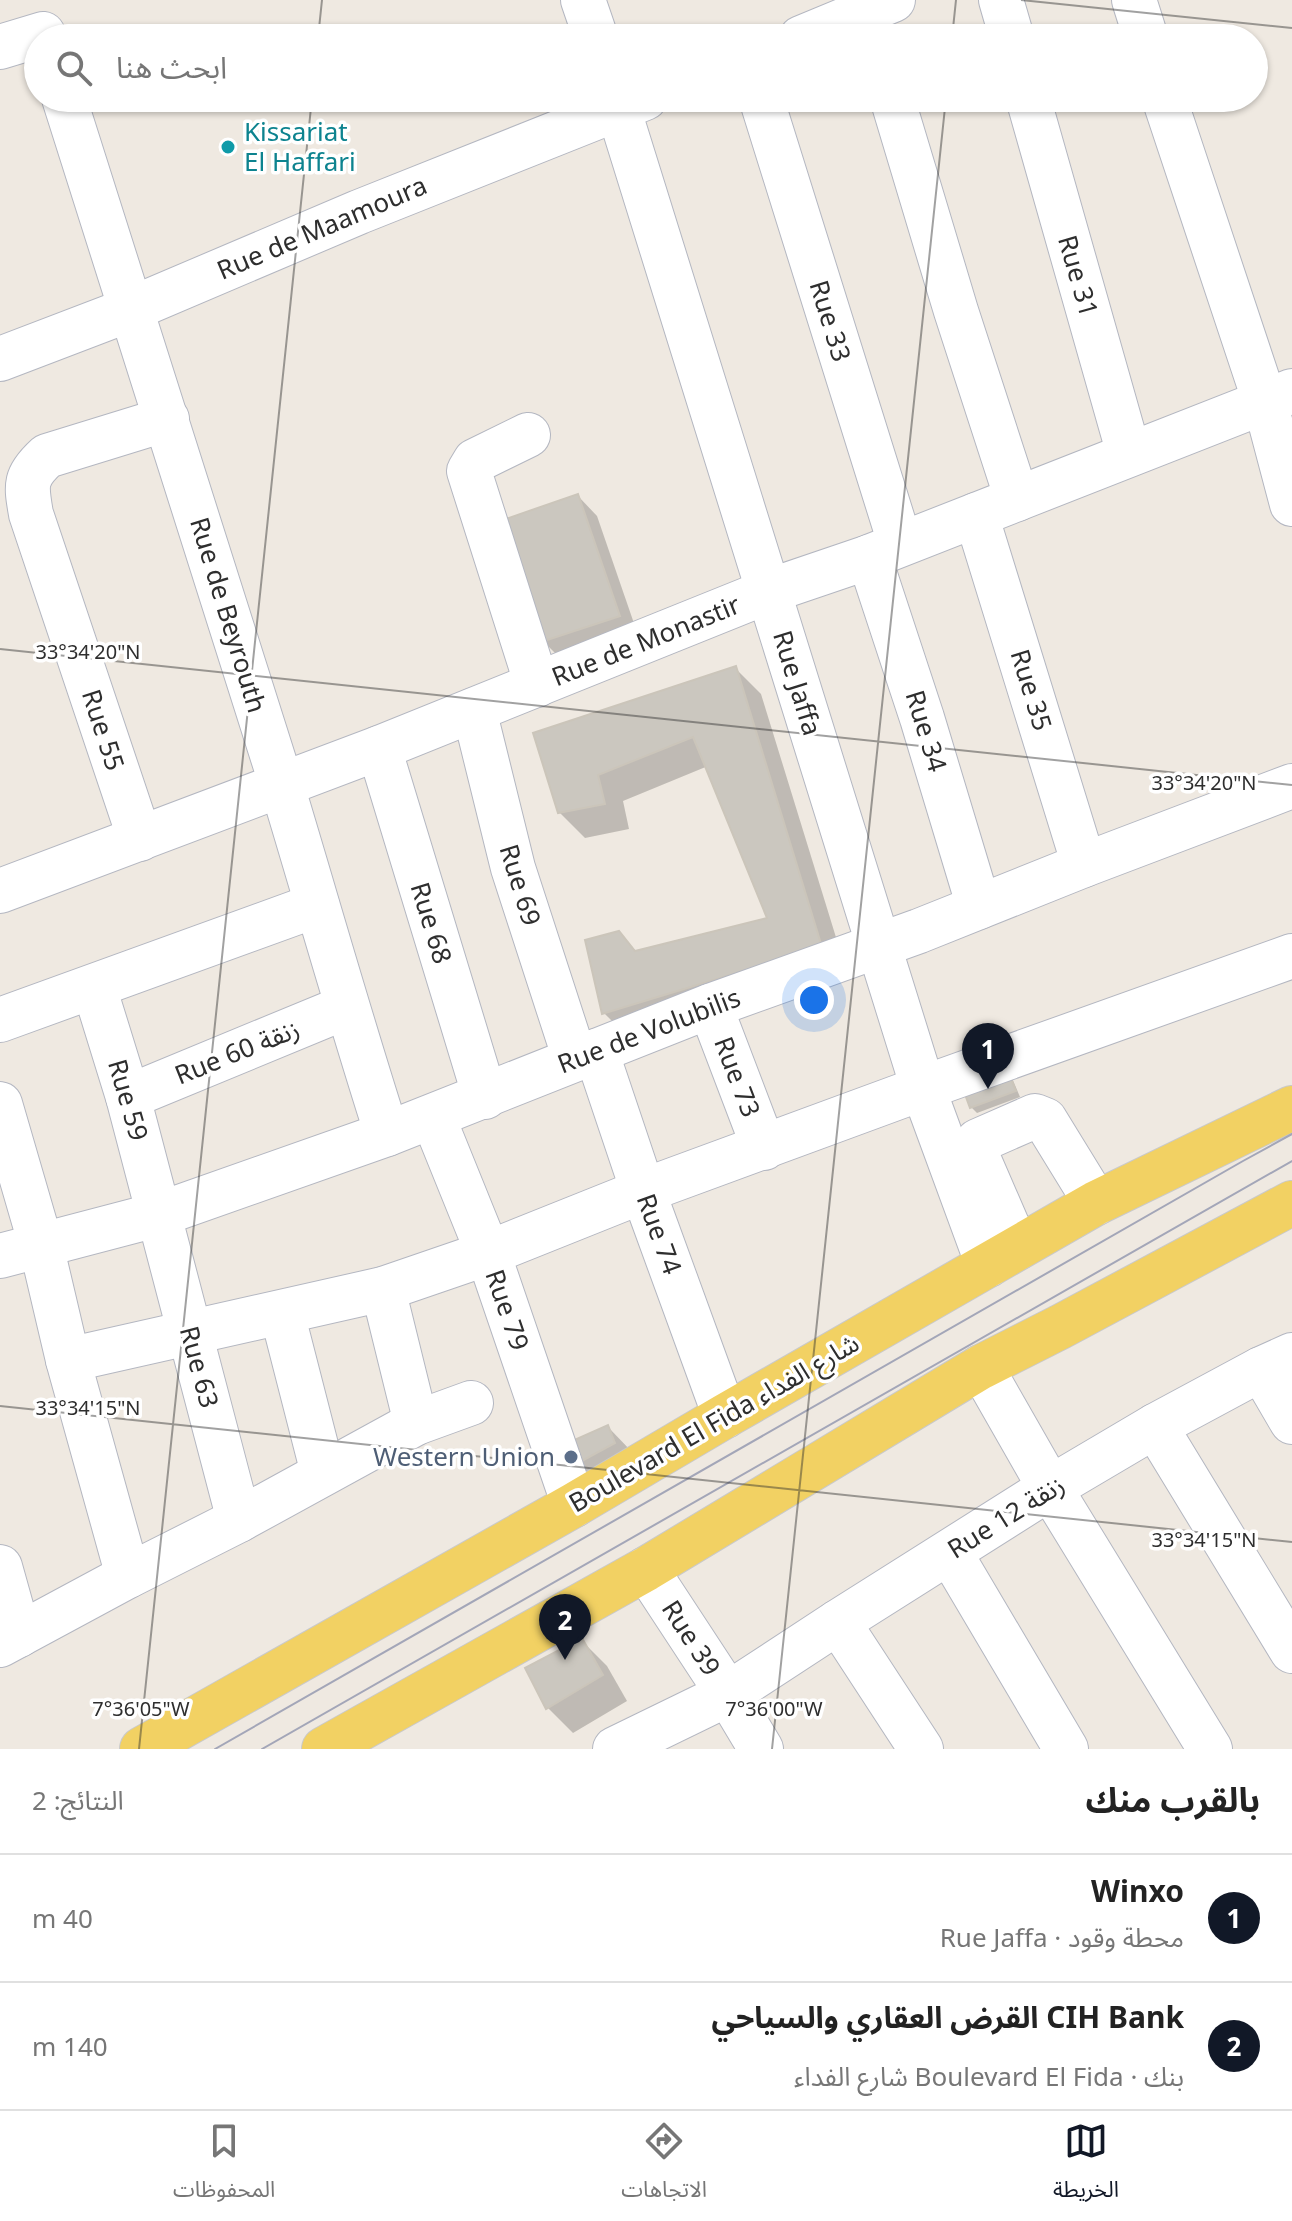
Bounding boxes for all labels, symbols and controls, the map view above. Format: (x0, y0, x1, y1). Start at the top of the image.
search box (24, 24, 1268, 112)
icon: search (52, 46, 96, 90)
text: ابحث هنا (116, 46, 227, 87)
place label: Kissariat El Haffari (244, 113, 356, 179)
marker: Kissariat El Haffari (219, 138, 237, 156)
street label: Rue de Maamoura (211, 167, 432, 288)
street label: Rue 31 (1050, 231, 1108, 321)
street label: Rue 33 (802, 276, 860, 366)
street label: Rue de Beyrouth (182, 512, 276, 717)
street label: Rue de Monastir (546, 586, 745, 694)
street label: Rue Jaffa (765, 626, 831, 740)
text: 33°34'20"N (35, 638, 141, 665)
street label: Rue 35 (1003, 645, 1061, 735)
street label: Rue 55 (74, 684, 134, 775)
street label: Rue 34 (898, 686, 956, 776)
text: 33°34'20"N (1151, 769, 1257, 796)
street label: Rue 69 (492, 840, 550, 930)
street label: Rue 68 (403, 878, 461, 968)
street label: Rue de Volubilis (552, 979, 745, 1081)
your location (794, 980, 834, 1020)
street label: Rue 60 زنقة (169, 1010, 304, 1092)
pin: 1 (962, 1023, 1014, 1089)
street label: Rue 73 (706, 1031, 770, 1122)
street label: Rue 59 (100, 1055, 158, 1145)
street label: Rue 74 (629, 1188, 691, 1279)
street label: Rue 79 (477, 1264, 539, 1355)
street label: Rue 63 (172, 1322, 228, 1412)
street label: Boulevard El Fida شارع الفداء (562, 1324, 866, 1522)
text: 33°34'15"N (35, 1394, 141, 1421)
place label: Western Union (373, 1438, 555, 1474)
marker: Western Union (562, 1448, 580, 1466)
street label: Rue 12 زنقة (940, 1466, 1071, 1566)
text: 33°34'15"N (1151, 1526, 1257, 1553)
street label: Rue 39 (654, 1593, 730, 1682)
pin: 2 (539, 1594, 591, 1660)
text: 7°36'05"W (92, 1695, 190, 1722)
text: 7°36'00"W (725, 1695, 823, 1722)
text: بالقرب منك (1085, 1776, 1260, 1822)
text: النتائج: 2 (32, 1782, 124, 1818)
text: Winxo (1091, 1870, 1184, 1911)
text: 40 m (32, 1900, 93, 1936)
text: 1 (1227, 1900, 1241, 1936)
text: محطة وقود · Rue Jaffa (940, 1919, 1184, 1955)
text: CIH Bank القرض العقاري والسياحي (711, 1996, 1184, 2037)
text: 140 m (32, 2028, 108, 2064)
text: 2 (1227, 2028, 1241, 2064)
text: بنك · Boulevard El Fida شارع الفداء (794, 2058, 1184, 2094)
tab: المحفوظات (173, 2119, 275, 2213)
tab: الاتجاهات (621, 2119, 707, 2213)
tab: الخريطة (1053, 2119, 1119, 2213)

